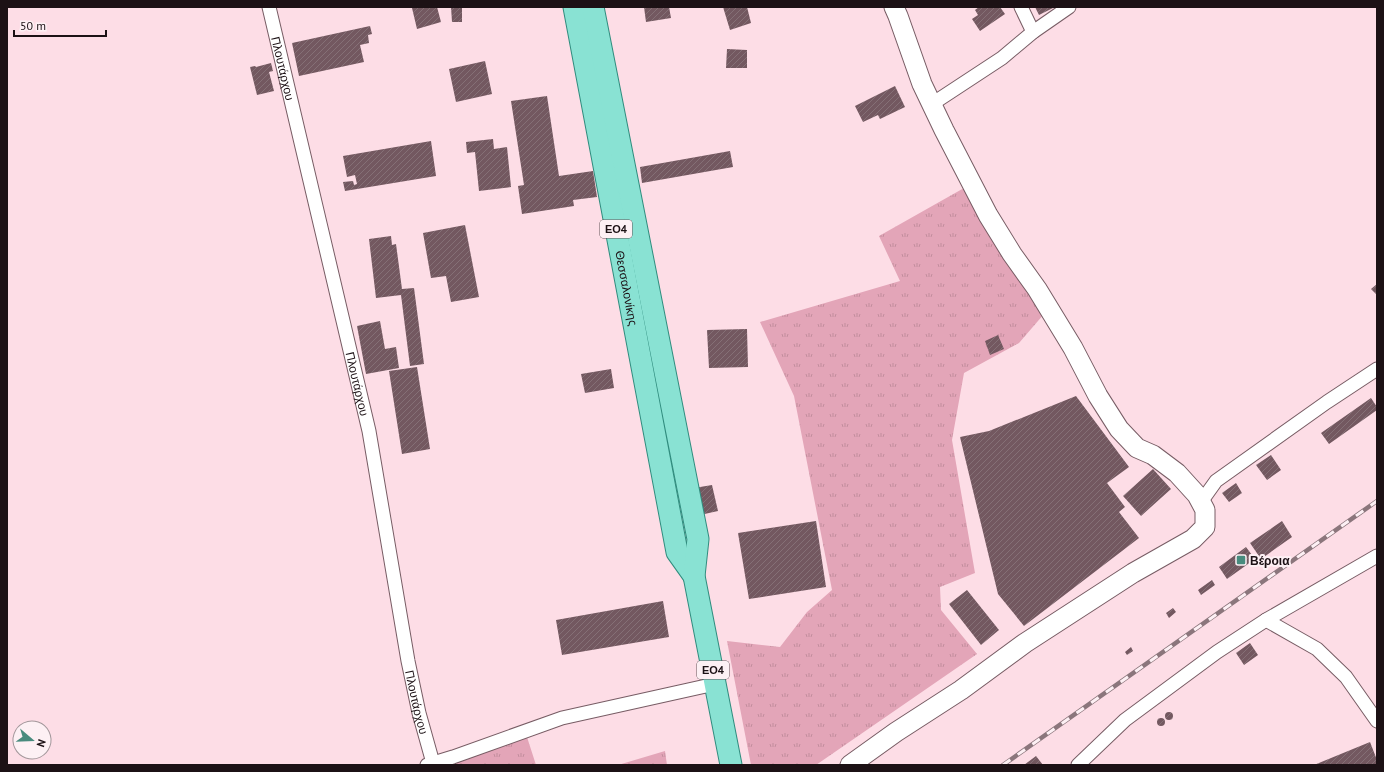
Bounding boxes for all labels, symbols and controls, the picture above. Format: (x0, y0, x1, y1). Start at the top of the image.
scale bar (14, 12, 106, 38)
text: 50 m (20, 18, 46, 33)
street label: Πλουτάρχου (269, 35, 298, 102)
road number: ΕΟ4 (600, 220, 632, 238)
street label: Θεσσαλονίκης (613, 249, 642, 327)
street label: Πλουτάρχου (343, 350, 373, 417)
place label: Βέροια (1250, 553, 1290, 568)
marker: Βέροια (1235, 554, 1247, 566)
road number: ΕΟ4 (697, 661, 729, 679)
street label: Πλουτάρχου (403, 669, 432, 736)
north arrow (12, 720, 52, 760)
text: N (34, 738, 49, 749)

